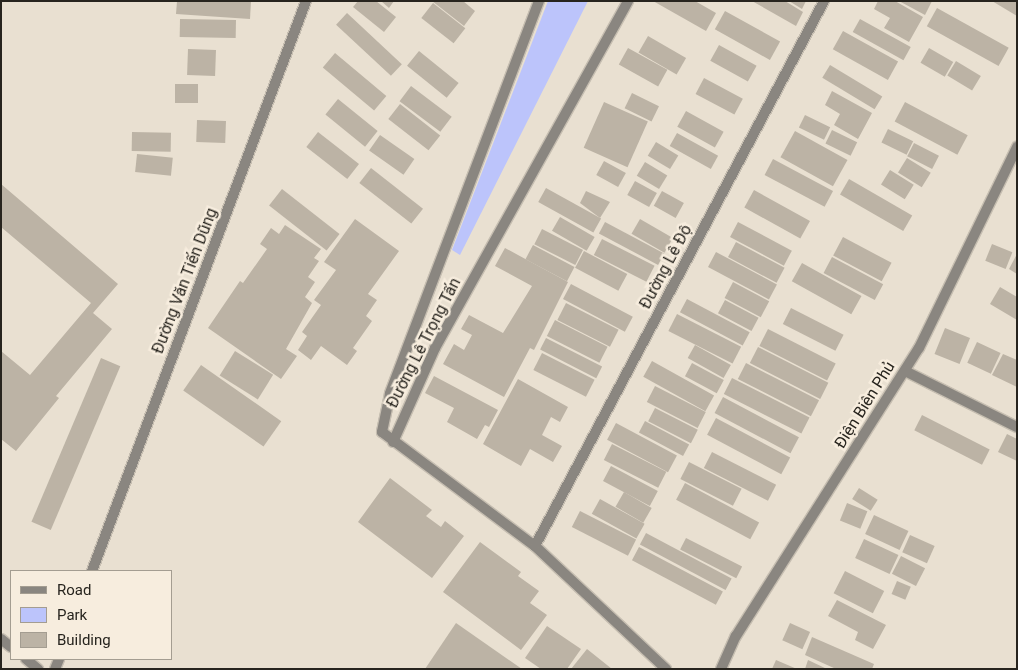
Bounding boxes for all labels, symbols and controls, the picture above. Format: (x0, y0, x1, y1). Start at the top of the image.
street label: Đường Văn Tiến Dũng (148, 205, 222, 357)
street label: Đường Lê Độ (636, 222, 696, 312)
street label: Đường Lê Trọng Tấn (383, 274, 465, 412)
street label: Điện Biên Phủ (831, 358, 899, 452)
legend (10, 570, 172, 660)
text: Road (57, 581, 91, 599)
text: Park (57, 606, 87, 624)
text: Building (57, 631, 111, 649)

